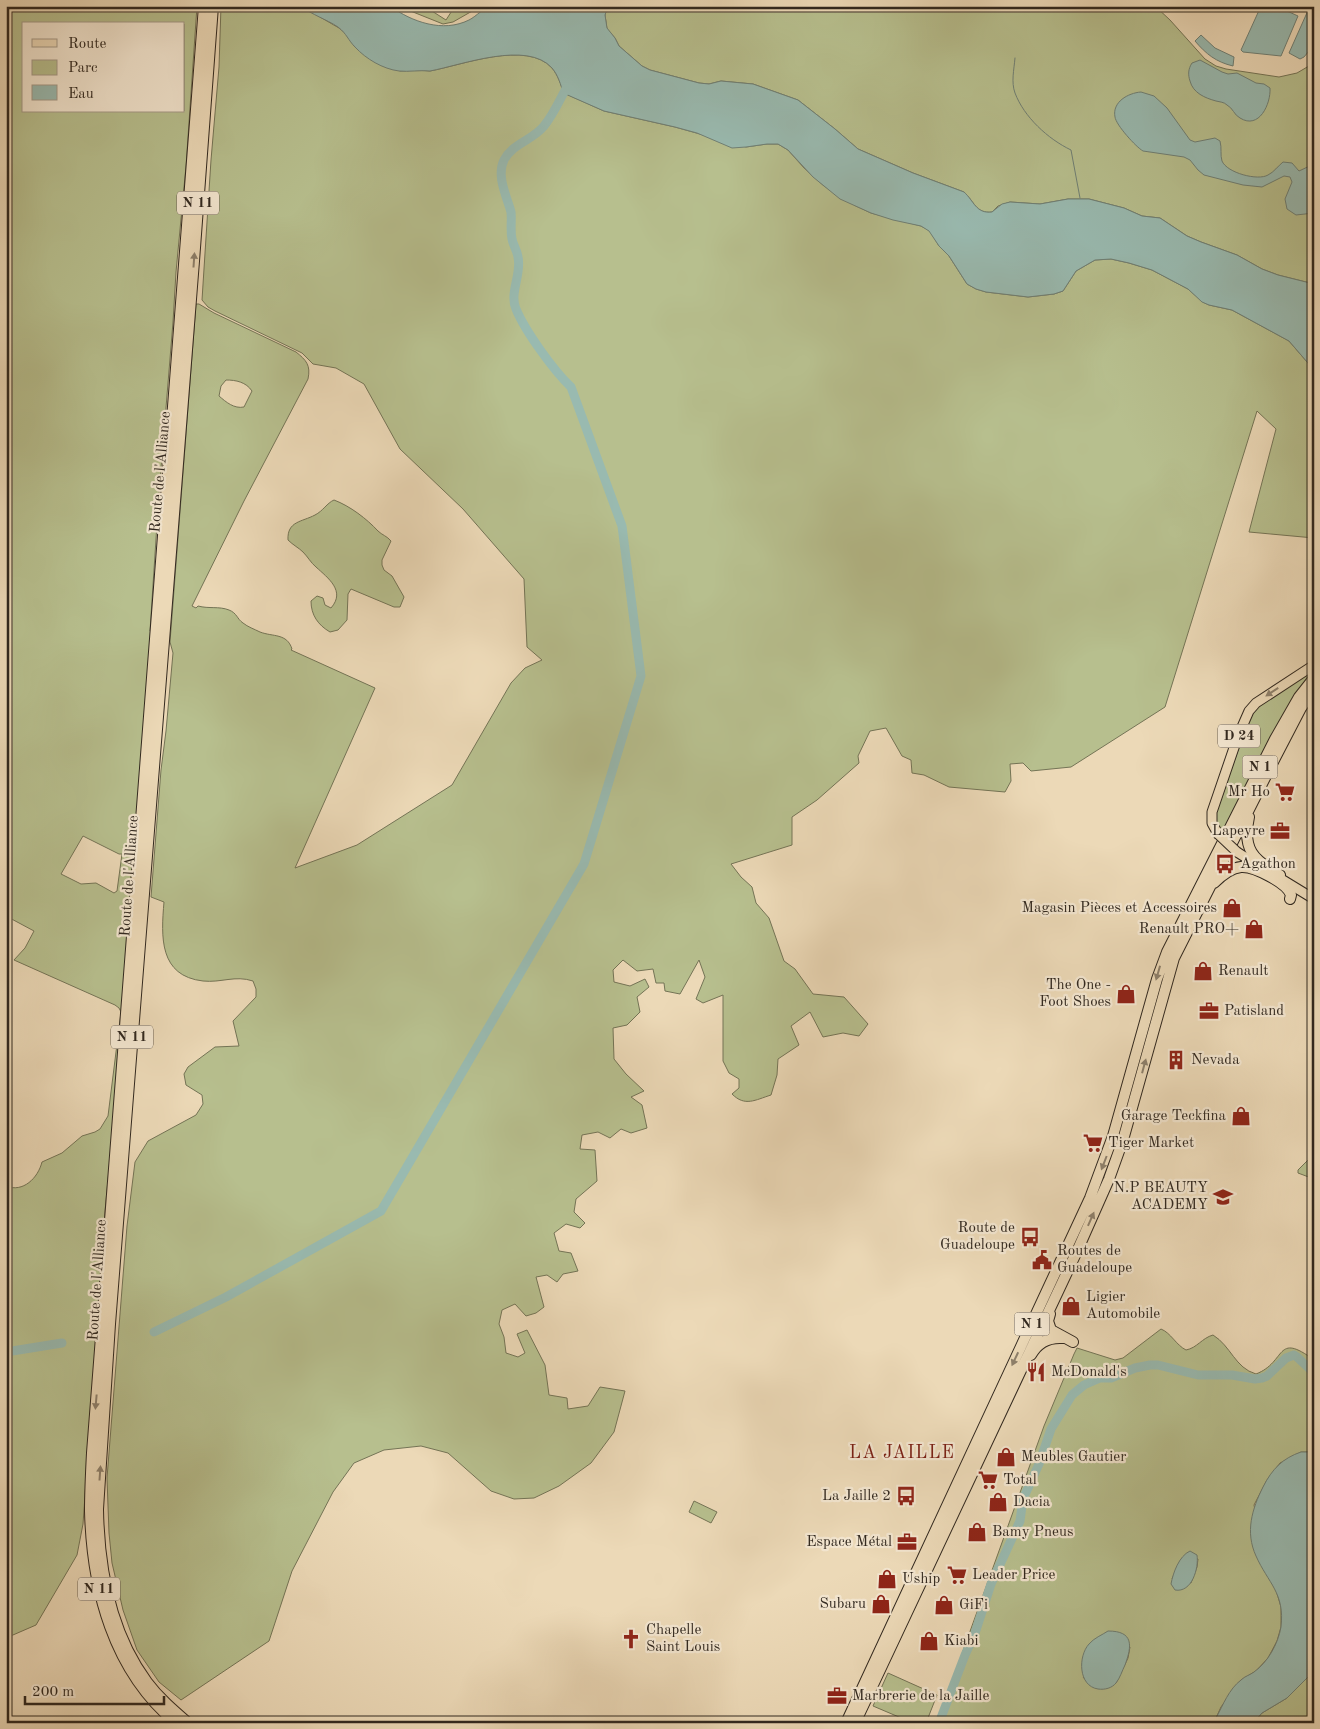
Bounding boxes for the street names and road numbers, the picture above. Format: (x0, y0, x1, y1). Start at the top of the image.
road number: N 11 (177, 192, 219, 214)
street label: Route de l'Alliance (148, 411, 174, 533)
road number: D 24 (1218, 724, 1260, 748)
road number: N 1 (1242, 756, 1278, 779)
street label: Route de l'Alliance (118, 815, 142, 937)
road number: N 11 (111, 1026, 153, 1048)
street label: Route de l'Alliance (86, 1219, 110, 1341)
road number: N 1 (1014, 1312, 1050, 1336)
road number: N 11 (78, 1578, 120, 1600)

